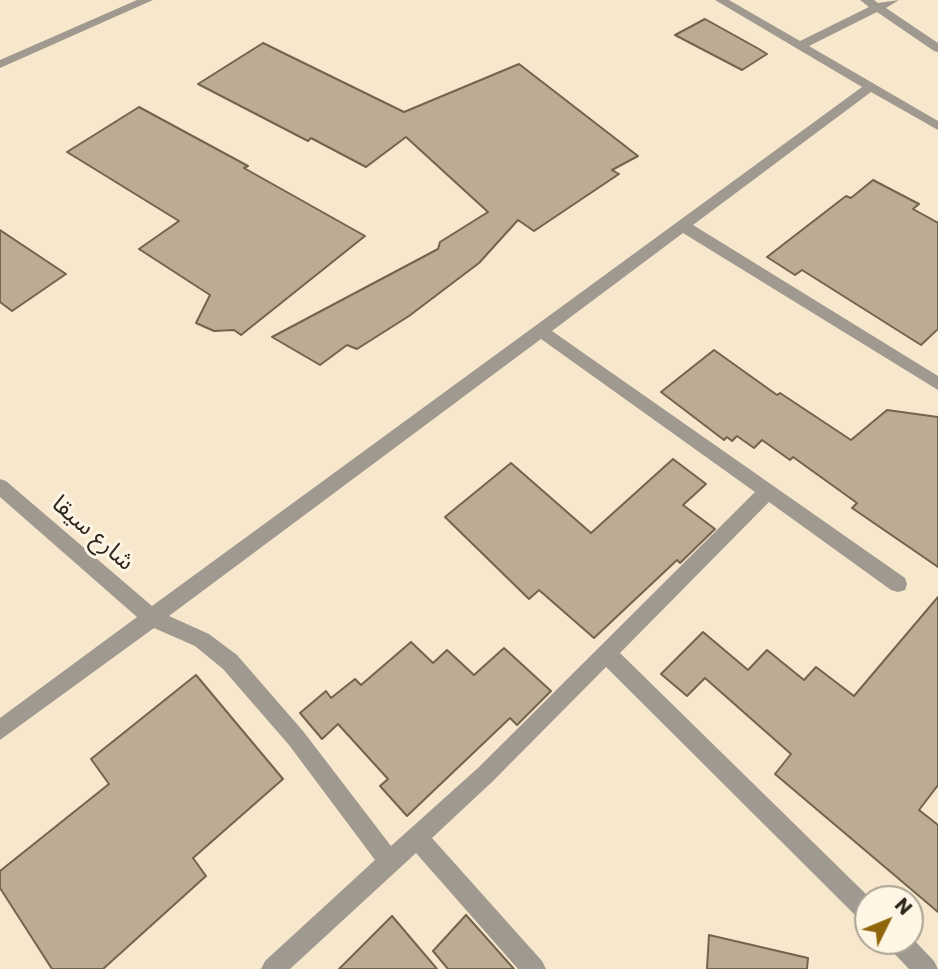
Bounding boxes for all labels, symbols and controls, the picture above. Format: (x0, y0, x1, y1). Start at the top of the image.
street label: شارع سيقا (45, 490, 139, 578)
north arrow (854, 885, 924, 955)
text: N (889, 892, 918, 921)

